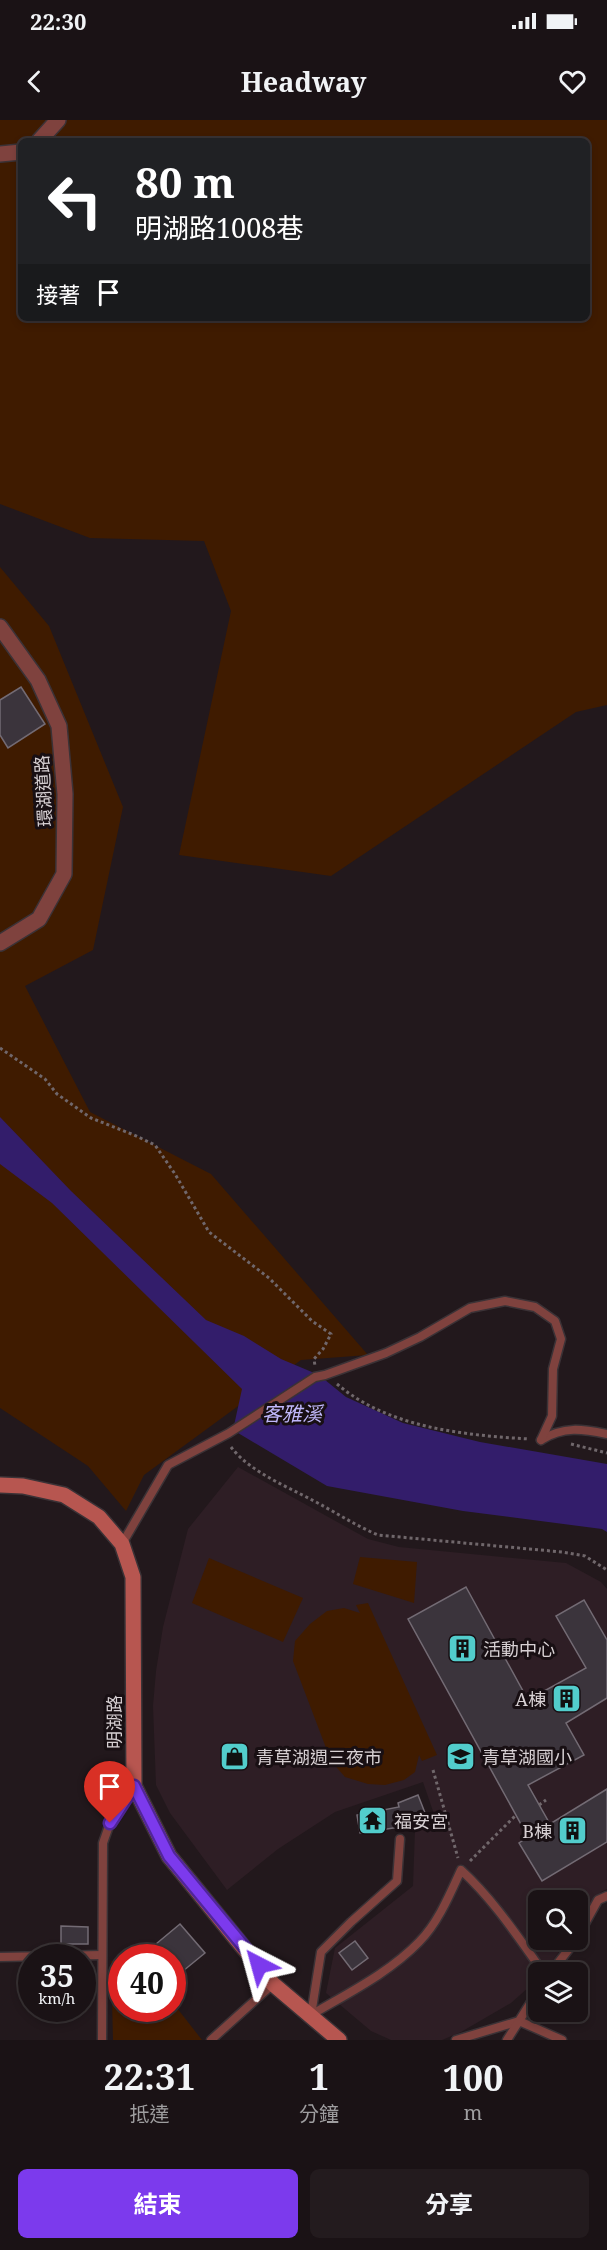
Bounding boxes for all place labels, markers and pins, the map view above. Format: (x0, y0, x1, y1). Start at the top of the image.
building icon: 活動中心 (446, 1633, 478, 1665)
place label: 活動中心 (483, 1637, 555, 1661)
building icon: A棟 (551, 1683, 583, 1715)
place label: A棟 (515, 1687, 546, 1711)
shop icon: 青草湖週三夜市 (219, 1741, 251, 1773)
school or university icon: 青草湖國小 (445, 1741, 477, 1773)
place label: 青草湖週三夜市 (256, 1745, 382, 1769)
place label: 青草湖國小 (482, 1745, 572, 1769)
pin (84, 1761, 135, 1823)
temple icon: 福安宮 (357, 1805, 389, 1837)
place label: 福安宮 (394, 1809, 448, 1833)
building icon: B棟 (557, 1815, 589, 1847)
place label: B棟 (522, 1819, 552, 1843)

